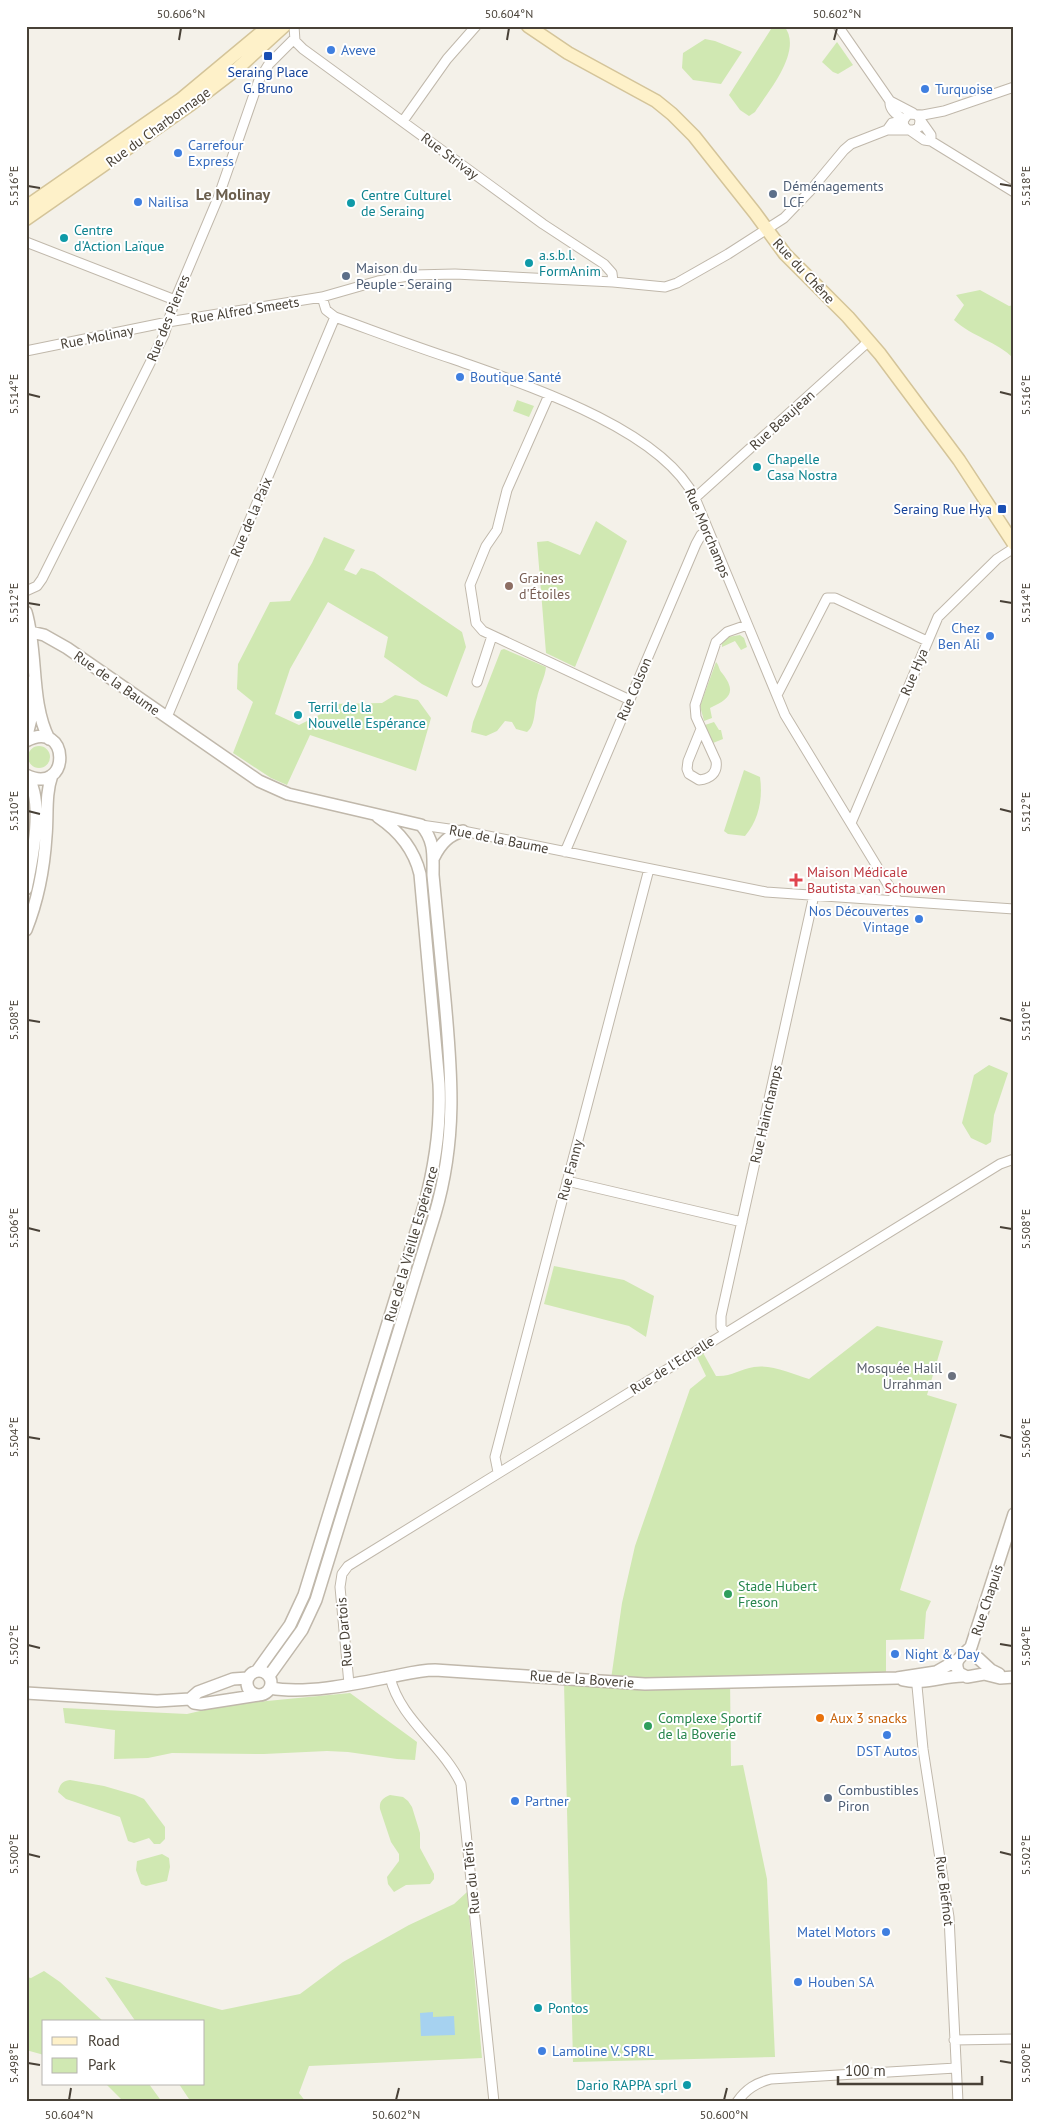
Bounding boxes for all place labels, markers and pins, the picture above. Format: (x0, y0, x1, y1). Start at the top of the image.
place label: Aveve (341, 41, 376, 59)
marker: Aveve (325, 44, 337, 56)
marker: Seraing Place G. Bruno (262, 50, 274, 62)
place label: Seraing Place G. Bruno (228, 63, 308, 97)
place label: Turquoise (935, 80, 993, 98)
marker: Turquoise (919, 83, 931, 95)
place label: Carrefour Express (188, 136, 244, 170)
marker: Carrefour Express (172, 147, 184, 159)
place label: Déménagements LCF (783, 177, 884, 211)
place label: Centre Culturel de Seraing (361, 186, 451, 220)
marker: Déménagements LCF (767, 188, 779, 200)
place label: Nailisa (148, 193, 189, 211)
marker: Nailisa (132, 196, 144, 208)
marker: Centre Culturel de Seraing (345, 197, 357, 209)
place label: Centre d'Action Laïque (74, 221, 164, 255)
marker: Centre d'Action Laïque (58, 232, 70, 244)
place label: a.s.b.l. FormAnim (539, 246, 601, 280)
marker: a.s.b.l. FormAnim (523, 257, 535, 269)
place label: Maison du Peuple - Seraing (356, 259, 452, 293)
marker: Maison du Peuple - Seraing (340, 270, 352, 282)
place label: Boutique Santé (470, 368, 561, 386)
marker: Boutique Santé (454, 371, 466, 383)
place label: Chapelle Casa Nostra (767, 450, 838, 484)
marker: Chapelle Casa Nostra (751, 461, 763, 473)
place label: Seraing Rue Hya (894, 500, 992, 518)
marker: Seraing Rue Hya (996, 503, 1008, 515)
place label: Graines d'Étoiles (519, 569, 570, 603)
marker: Graines d'Étoiles (503, 580, 515, 592)
place label: Chez Ben Ali (938, 619, 980, 653)
marker: Chez Ben Ali (984, 630, 996, 642)
place label: Terril de la Nouvelle Espérance (308, 698, 426, 732)
marker: Terril de la Nouvelle Espérance (292, 709, 304, 721)
place label: Maison Médicale Bautista van Schouwen (807, 863, 946, 897)
marker: Maison Médicale Bautista van Schouwen (789, 873, 803, 887)
place label: Nos Découvertes Vintage (809, 902, 909, 936)
marker: Nos Découvertes Vintage (913, 913, 925, 925)
place label: Mosquée Halil Urrahman (856, 1359, 942, 1393)
marker: Mosquée Halil Urrahman (946, 1370, 958, 1382)
place label: Stade Hubert Freson (738, 1577, 817, 1611)
marker: Stade Hubert Freson (722, 1588, 734, 1600)
place label: Night & Day (905, 1645, 980, 1663)
marker: Night & Day (889, 1648, 901, 1660)
place label: Complexe Sportif de la Boverie (658, 1709, 762, 1743)
place label: Aux 3 snacks (830, 1709, 907, 1727)
marker: Aux 3 snacks (814, 1712, 826, 1724)
marker: Complexe Sportif de la Boverie (642, 1720, 654, 1732)
marker: DST Autos (881, 1729, 893, 1741)
place label: DST Autos (857, 1742, 918, 1760)
place label: Combustibles Piron (838, 1781, 919, 1815)
place label: Partner (525, 1792, 569, 1810)
marker: Combustibles Piron (822, 1792, 834, 1804)
marker: Partner (509, 1795, 521, 1807)
place label: Matel Motors (797, 1923, 876, 1941)
marker: Matel Motors (880, 1926, 892, 1938)
place label: Houben SA (808, 1973, 875, 1991)
marker: Houben SA (792, 1976, 804, 1988)
place label: Pontos (548, 1999, 589, 2017)
marker: Pontos (532, 2002, 544, 2014)
place label: Lamoline V. SPRL (552, 2042, 654, 2060)
marker: Lamoline V. SPRL (536, 2045, 548, 2057)
place label: Dario RAPPA sprl (577, 2076, 677, 2094)
marker: Dario RAPPA sprl (681, 2079, 693, 2091)

